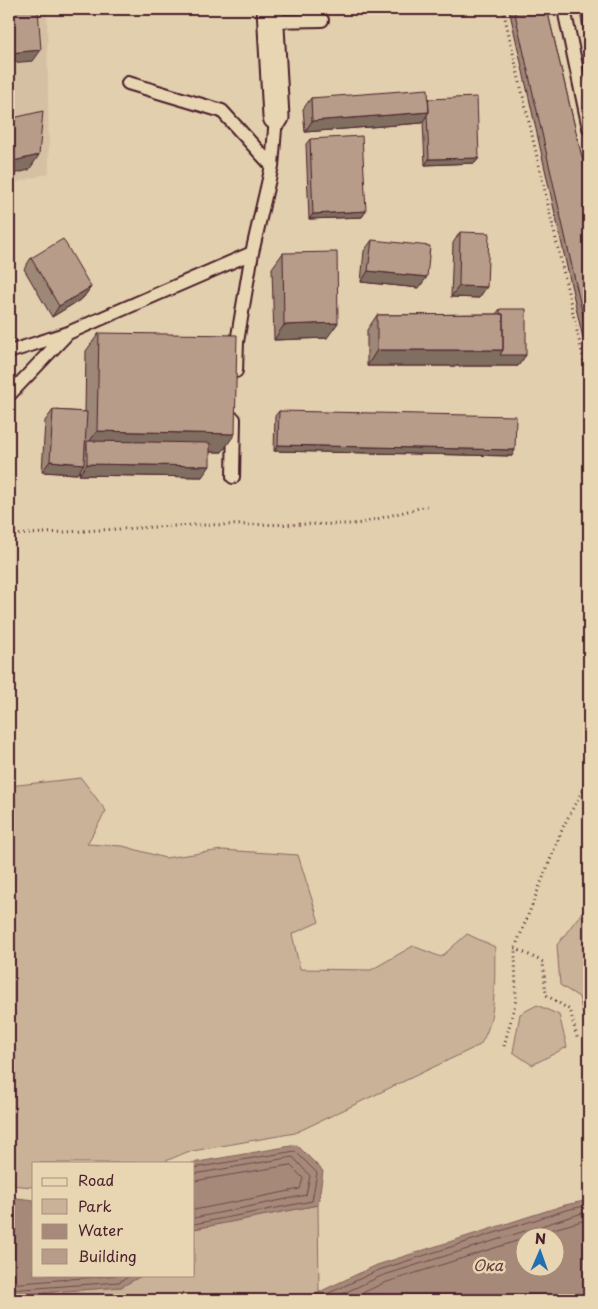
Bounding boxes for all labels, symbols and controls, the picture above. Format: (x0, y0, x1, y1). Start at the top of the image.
legend (32, 1162, 195, 1276)
text: Road (78, 1168, 114, 1191)
text: Park (78, 1194, 112, 1217)
text: Water (78, 1218, 123, 1241)
north arrow (516, 1226, 566, 1276)
text: N (535, 1228, 546, 1249)
text: Building (78, 1244, 137, 1267)
water label: Ока (473, 1253, 504, 1276)

